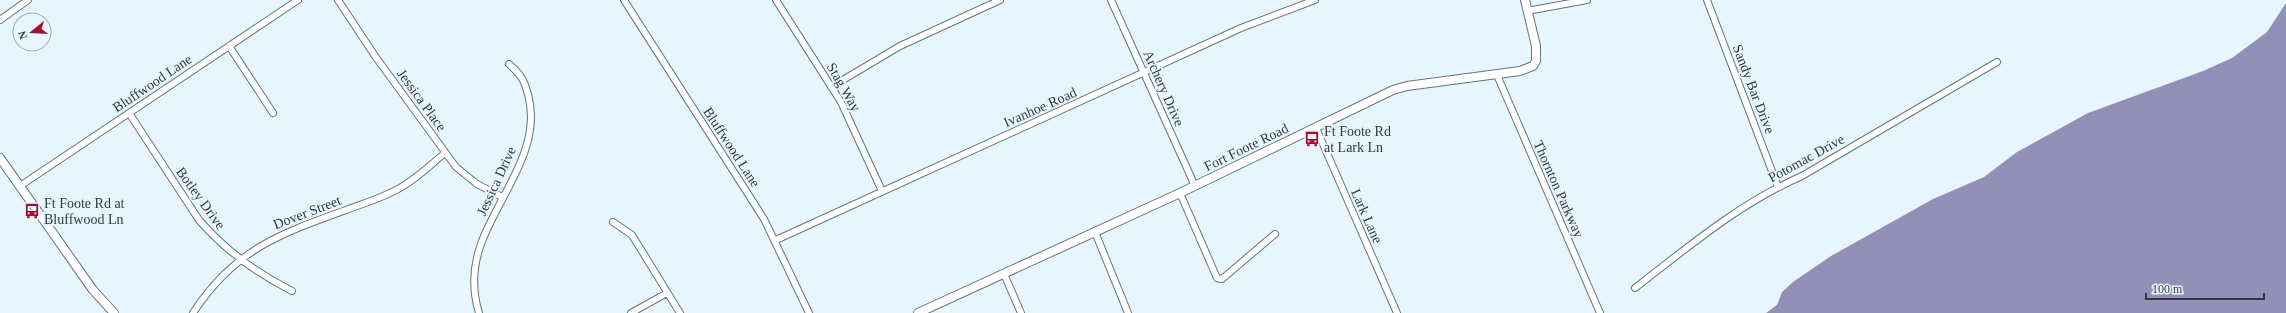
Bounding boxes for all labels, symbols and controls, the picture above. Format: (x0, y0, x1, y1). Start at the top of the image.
north arrow (12, 12, 52, 52)
text: N (16, 29, 29, 41)
street label: Sandy Bar Drive (1730, 43, 1777, 136)
street label: Archery Drive (1140, 48, 1187, 128)
street label: Bluffwood Lane (110, 52, 195, 115)
street label: Stag Way (824, 60, 863, 114)
street label: Jessica Place (394, 66, 449, 134)
street label: Ivanhoe Road (1001, 85, 1079, 130)
street label: Bluffwood Lane (700, 105, 763, 190)
street label: Fort Foote Road (1202, 121, 1291, 174)
place label: Ft Foote Rd at Lark Ln (1324, 124, 1391, 155)
bus stop icon: Ft Foote Rd at Lark Ln (1303, 130, 1321, 148)
street label: Potomac Drive (1766, 131, 1847, 185)
street label: Thornton Parkway (1530, 138, 1587, 240)
street label: Jessica Drive (474, 144, 519, 218)
street label: Botley Drive (173, 164, 228, 232)
street label: Lark Lane (1348, 187, 1385, 246)
street label: Dover Street (271, 193, 343, 232)
place label: Ft Foote Rd at Bluffwood Ln (44, 196, 125, 227)
bus stop icon: Ft Foote Rd at Bluffwood Ln (23, 202, 41, 220)
scale bar (2146, 275, 2264, 301)
text: 100 m (2152, 282, 2183, 296)

